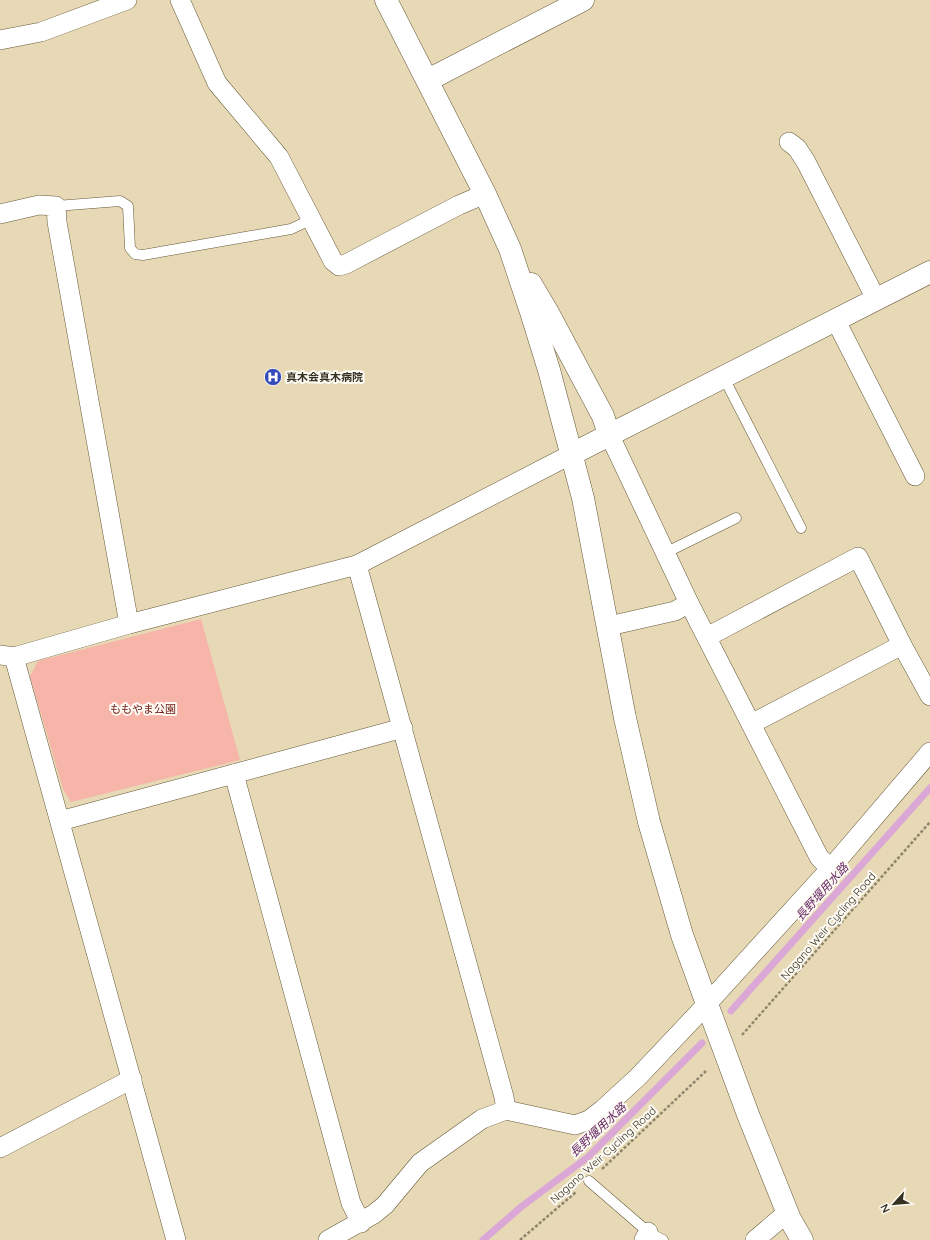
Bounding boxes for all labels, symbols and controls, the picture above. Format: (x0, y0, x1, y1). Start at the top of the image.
hospital icon: 真木会真木病院 (263, 367, 283, 387)
place label: 真木会真木病院 (286, 370, 363, 384)
park label: ももやま公園 (110, 702, 176, 716)
water label: 長野堰用水路 (792, 859, 852, 923)
street label: Nagano Weir Cycling Road (777, 869, 879, 983)
water label: 長野堰用水路 (566, 1099, 630, 1160)
street label: Nagano Weir Cycling Road (547, 1104, 659, 1206)
north arrow (874, 1184, 914, 1224)
text: N (877, 1202, 893, 1215)

